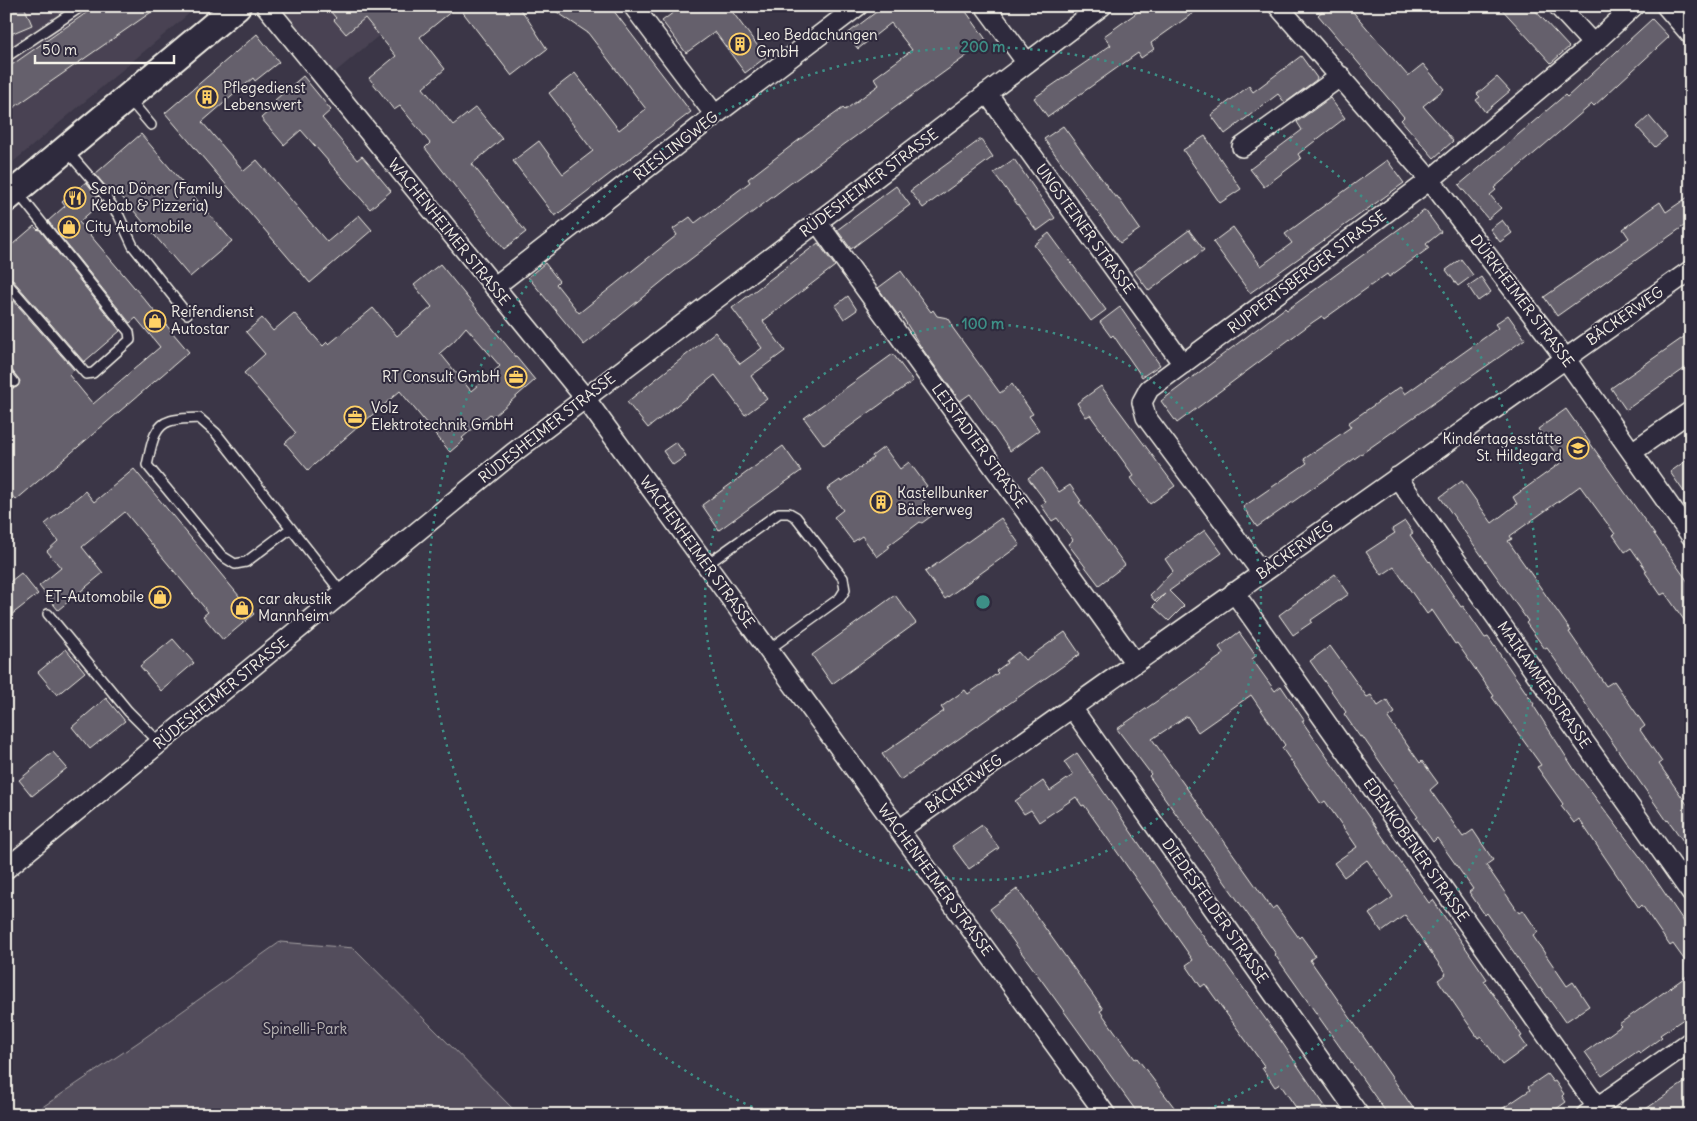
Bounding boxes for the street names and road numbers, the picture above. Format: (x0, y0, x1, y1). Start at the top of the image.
street label: RIESLINGWEG (630, 107, 722, 185)
street label: RÜDESHEIMER STRASSE (796, 124, 942, 241)
street label: WACHENHEIMER STRASSE (384, 154, 515, 309)
street label: UNGSTEINER STRASSE (1032, 160, 1139, 298)
street label: RUPPERTSBERGER STRASSE (1224, 206, 1390, 337)
street label: DÜRKHEIMER STRASSE (1466, 231, 1578, 371)
street label: BÄCKERWEG (1582, 282, 1667, 349)
street label: RÜDESHEIMER STRASSE (474, 368, 619, 487)
street label: LEISTADTER STRASSE (928, 380, 1031, 512)
street label: WACHENHEIMER STRASSE (636, 472, 759, 632)
street label: BÄCKERWEG (1252, 516, 1337, 583)
street label: MAIKAMMERSTRASSE (1493, 617, 1596, 752)
street label: RÜDESHEIMER STRASSE (149, 632, 292, 753)
street label: BÄCKERWEG (921, 750, 1006, 817)
street label: EDENKOBENER STRASSE (1360, 774, 1473, 925)
street label: WACHENHEIMER STRASSE (874, 800, 997, 960)
street label: DIEDESFELDER STRASSE (1158, 835, 1273, 987)

